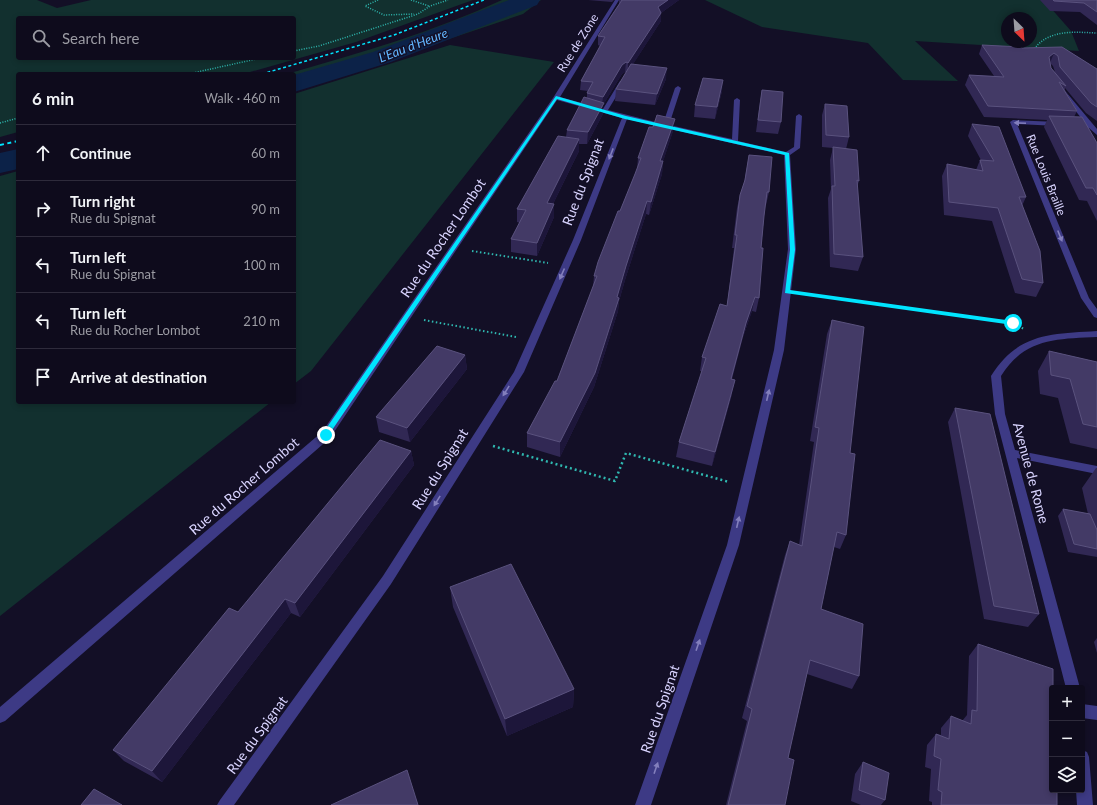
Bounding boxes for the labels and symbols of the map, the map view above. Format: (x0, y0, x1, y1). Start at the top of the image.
street label: Rue de Zone (554, 11, 601, 75)
north arrow (1001, 12, 1037, 48)
water label: L'Eau d'Heure (376, 24, 450, 66)
one-way arrow (1014, 119, 1026, 126)
street label: Rue Louis Braille (1023, 132, 1070, 218)
street label: Rue du Spignat (558, 136, 607, 228)
one-way arrow (607, 148, 613, 160)
street label: Rue du Rocher Lombot (396, 175, 489, 300)
one-way arrow (1057, 231, 1063, 243)
one-way arrow (559, 269, 565, 280)
route start (1004, 314, 1022, 332)
one-way arrow (503, 386, 510, 397)
one-way arrow (766, 389, 772, 401)
street label: Avenue de Rome (1010, 420, 1053, 525)
street label: Rue du Spignat (408, 425, 471, 512)
route end (317, 426, 335, 444)
street label: Rue du Rocher Lombot (185, 433, 302, 538)
one-way arrow (433, 496, 441, 506)
one-way arrow (736, 516, 742, 528)
one-way arrow (695, 639, 701, 651)
street label: Rue du Spignat (636, 663, 683, 755)
street label: Rue du Spignat (223, 692, 291, 777)
one-way arrow (653, 762, 659, 774)

